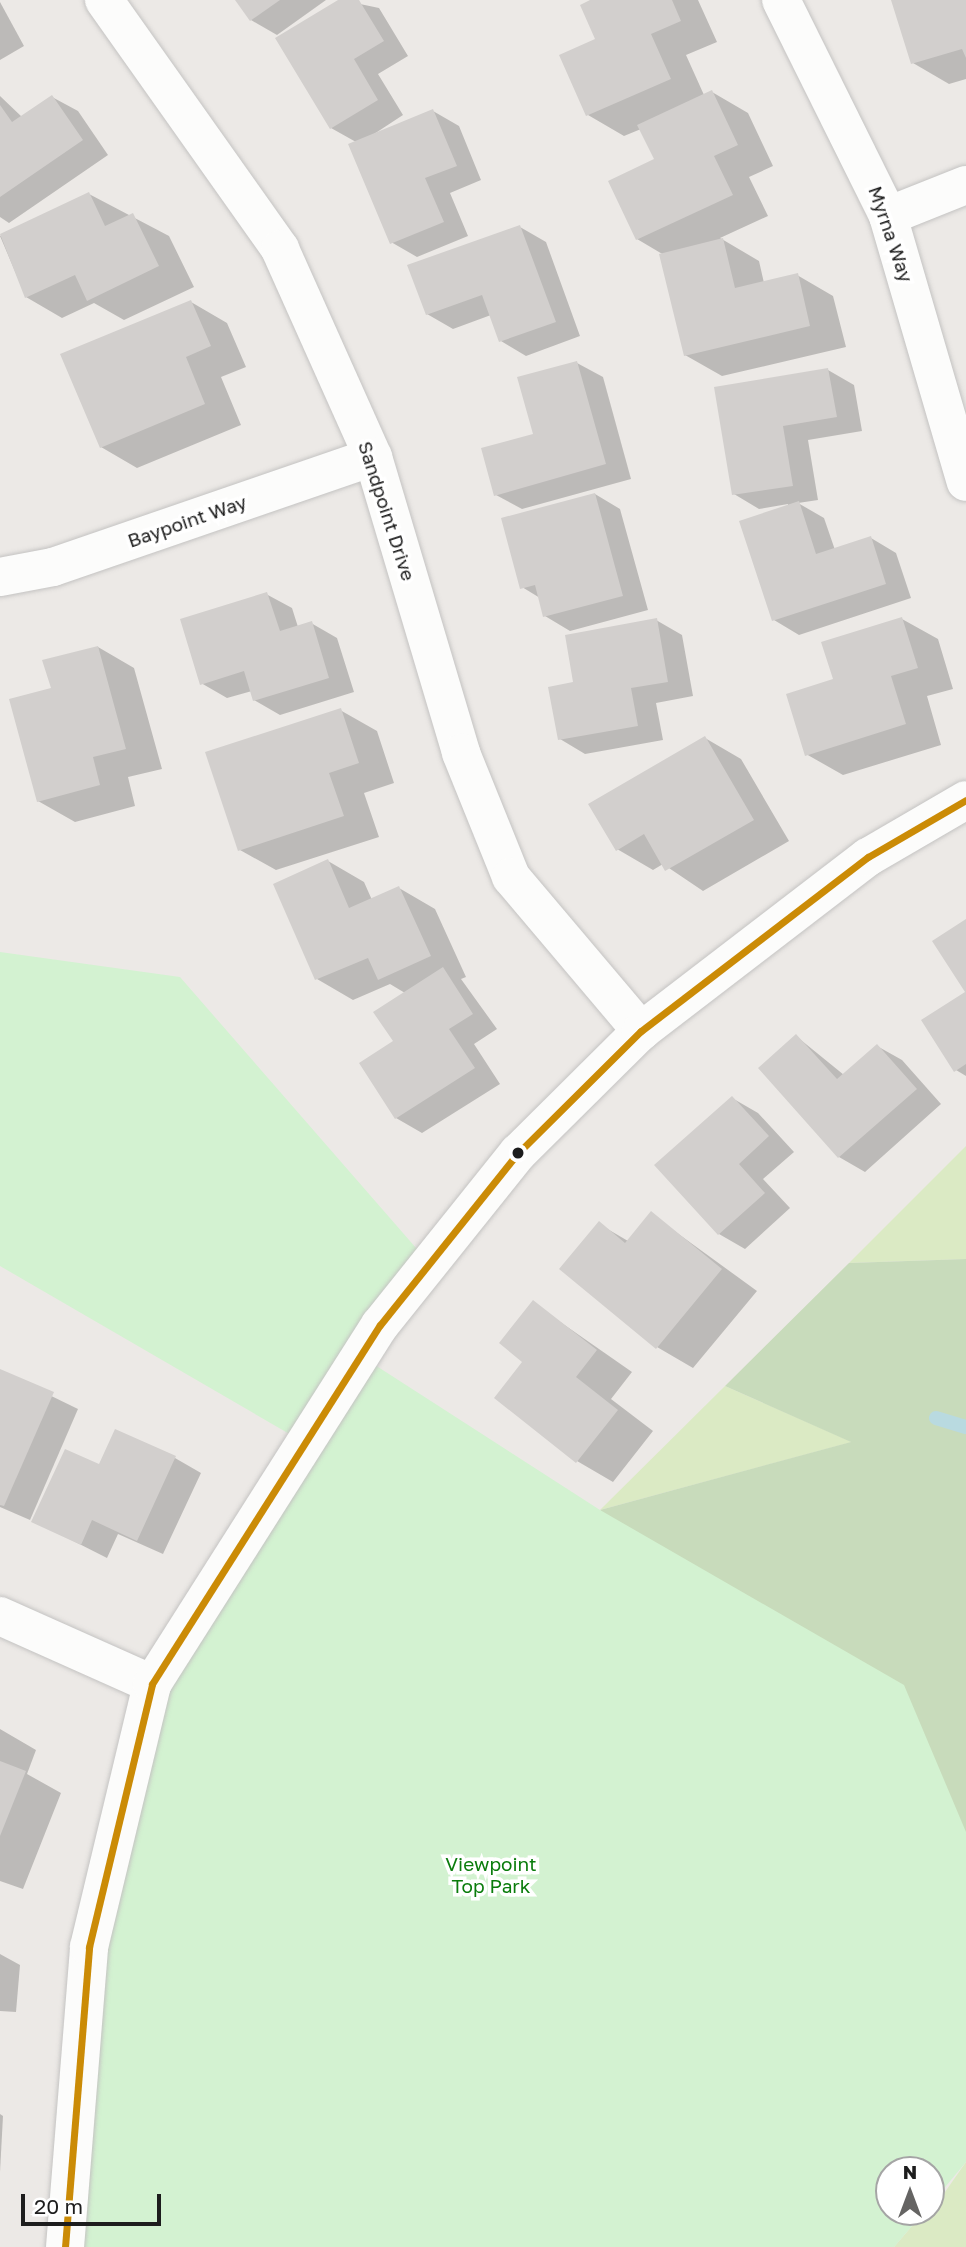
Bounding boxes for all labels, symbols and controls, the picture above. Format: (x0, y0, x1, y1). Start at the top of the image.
street label: Myrna Way (864, 183, 918, 285)
street label: Sandpoint Drive (354, 438, 420, 584)
street label: Baypoint Way (125, 490, 249, 552)
unlabelled marker (511, 1146, 525, 1160)
park label: Viewpoint Top Park (445, 1853, 537, 1897)
north arrow (875, 2156, 945, 2226)
text: N (903, 2160, 917, 2183)
scale bar (24, 2180, 164, 2224)
text: 20 m (34, 2193, 83, 2219)

